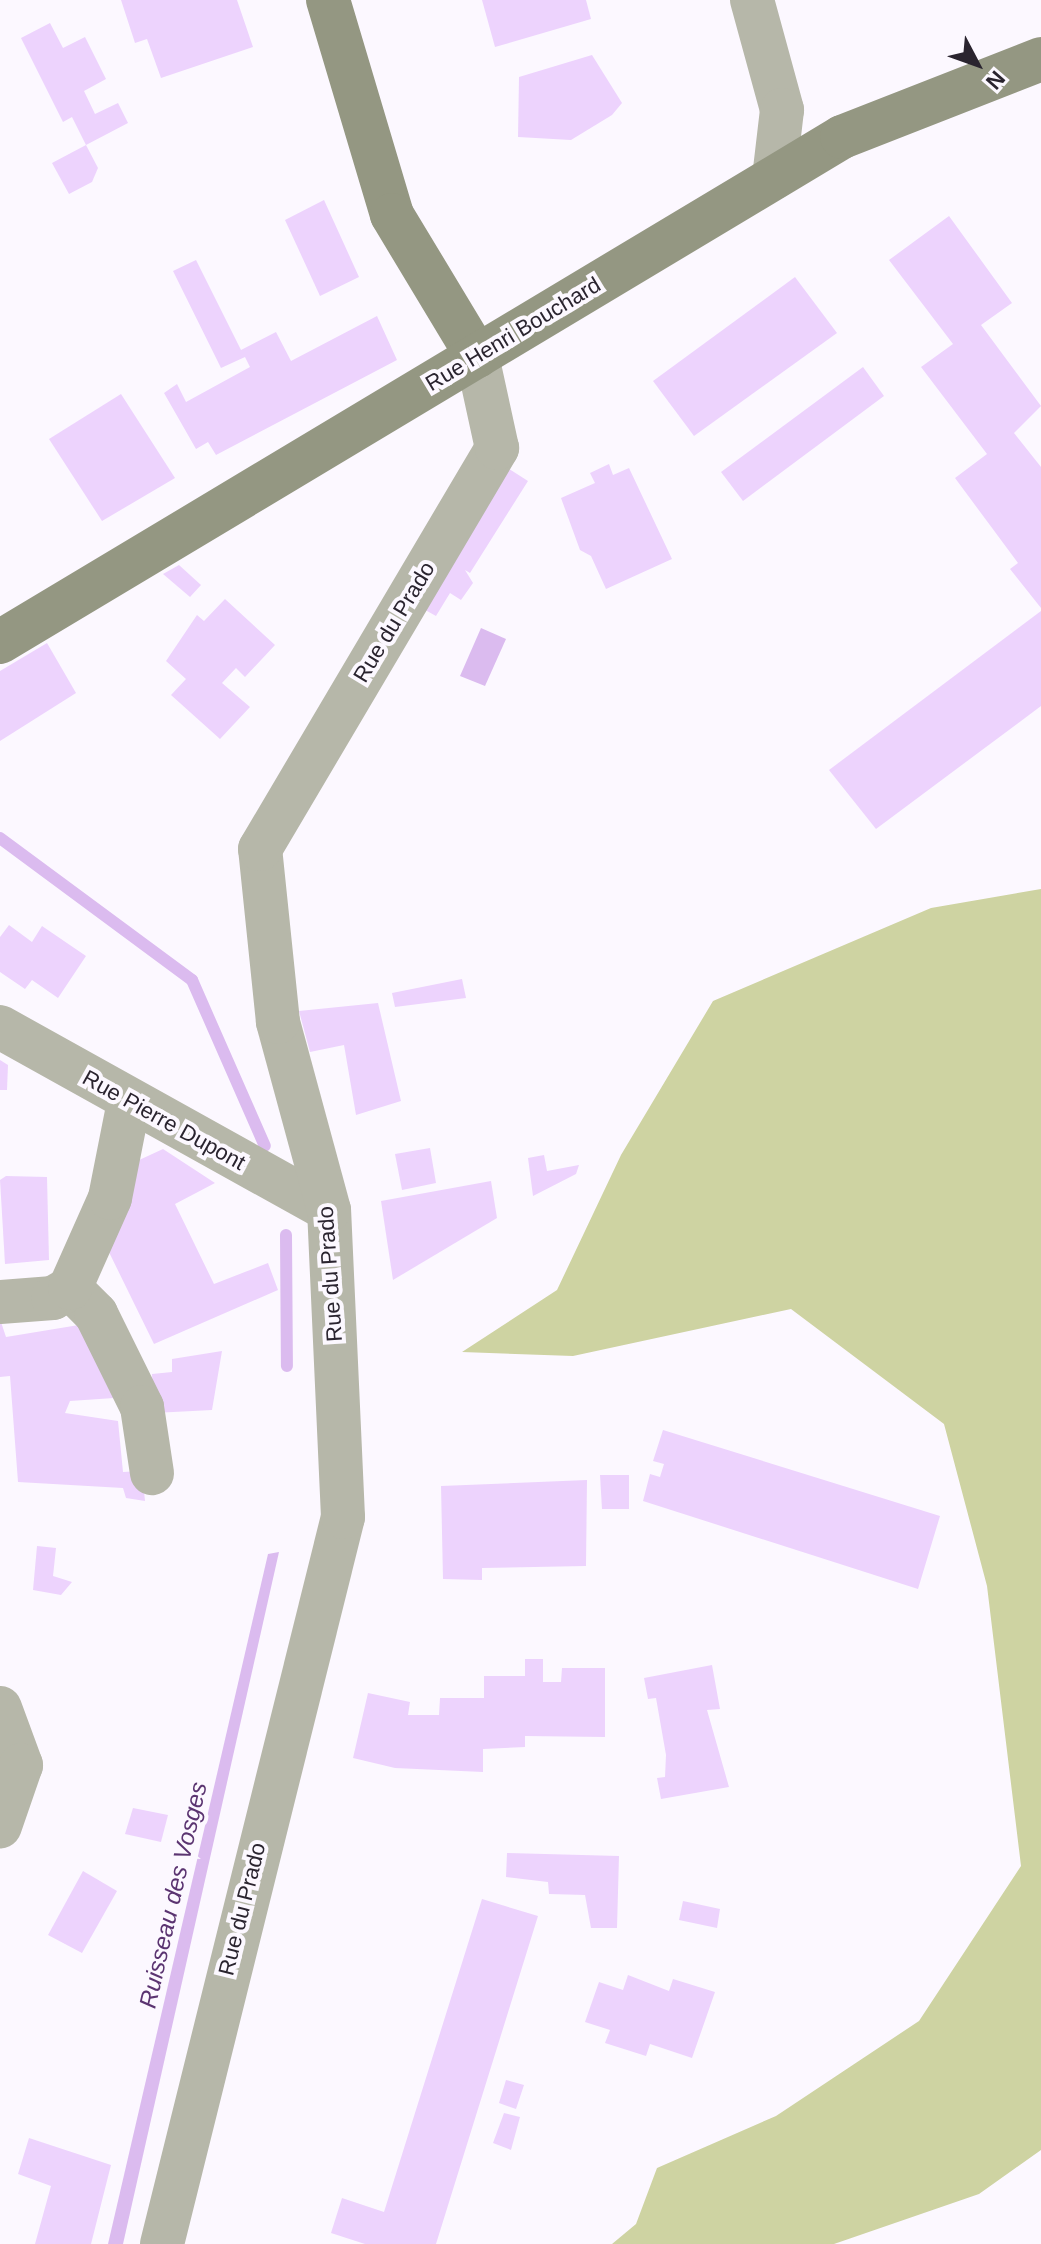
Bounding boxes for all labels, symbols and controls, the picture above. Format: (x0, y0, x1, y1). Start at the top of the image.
north arrow (937, 24, 1017, 104)
text: N (981, 66, 1010, 94)
street label: Rue Henri Bouchard (421, 271, 605, 397)
street label: Rue du Prado (348, 557, 440, 687)
street label: Rue Pierre Dupont (78, 1064, 250, 1176)
street label: Rue du Prado (312, 1205, 348, 1343)
water label: Ruisseau des Vosges (133, 1779, 213, 2011)
street label: Rue du Prado (213, 1840, 271, 1978)

